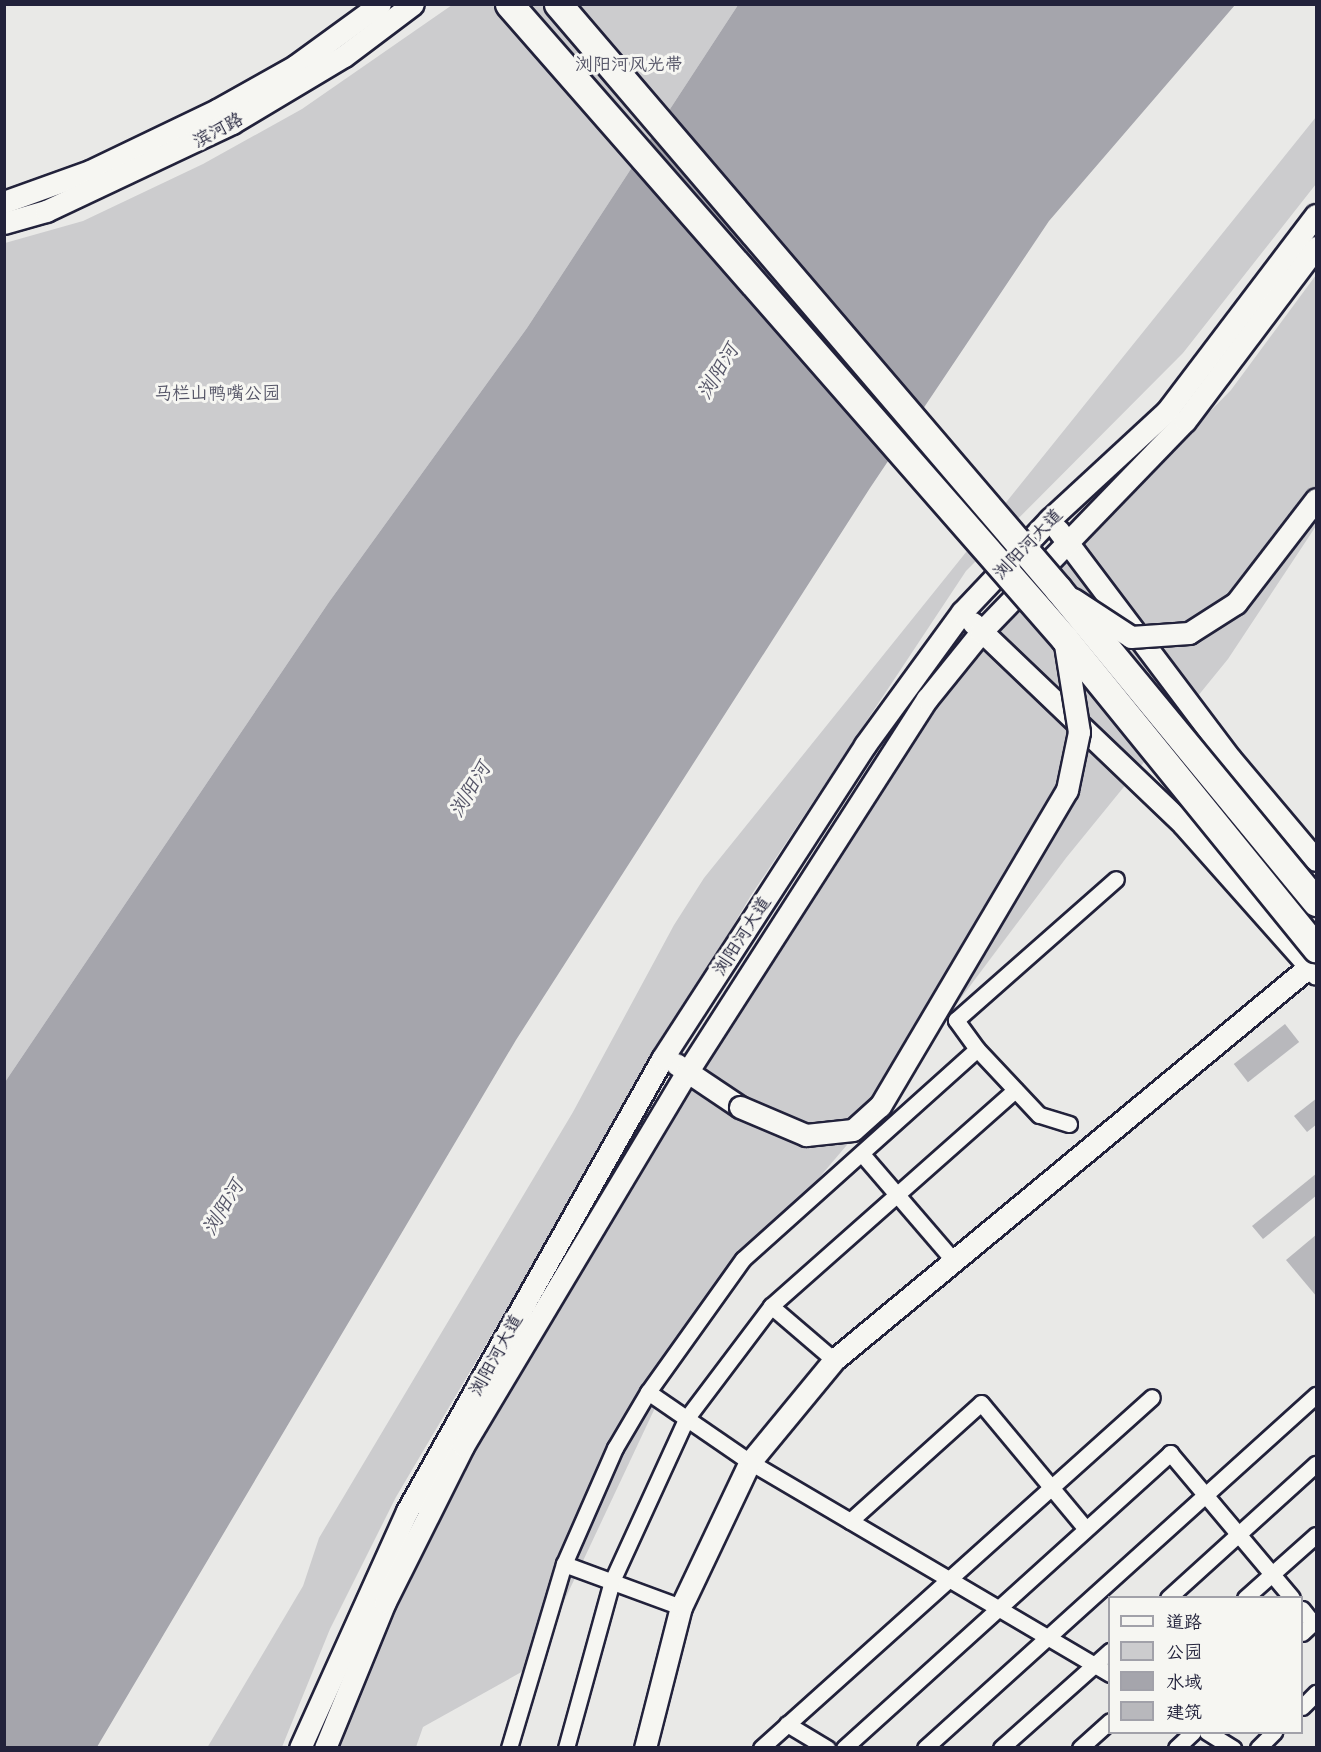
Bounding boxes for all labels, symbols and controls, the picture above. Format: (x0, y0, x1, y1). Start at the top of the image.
park label: 浏阳河风光带 (575, 53, 683, 75)
street label: 滨河路 (189, 108, 247, 152)
water label: 浏阳河 (691, 339, 743, 403)
park label: 马栏山鸭嘴公园 (154, 382, 280, 404)
street label: 浏阳河大道 (989, 504, 1067, 584)
water label: 浏阳河 (443, 757, 495, 821)
street label: 浏阳河大道 (708, 892, 776, 980)
water label: 浏阳河 (196, 1175, 248, 1239)
street label: 浏阳河大道 (465, 1310, 527, 1400)
legend (1108, 1596, 1303, 1734)
text: 道路 (1166, 1610, 1202, 1633)
text: 公园 (1166, 1640, 1202, 1663)
text: 水域 (1166, 1670, 1202, 1693)
text: 建筑 (1166, 1700, 1202, 1723)

